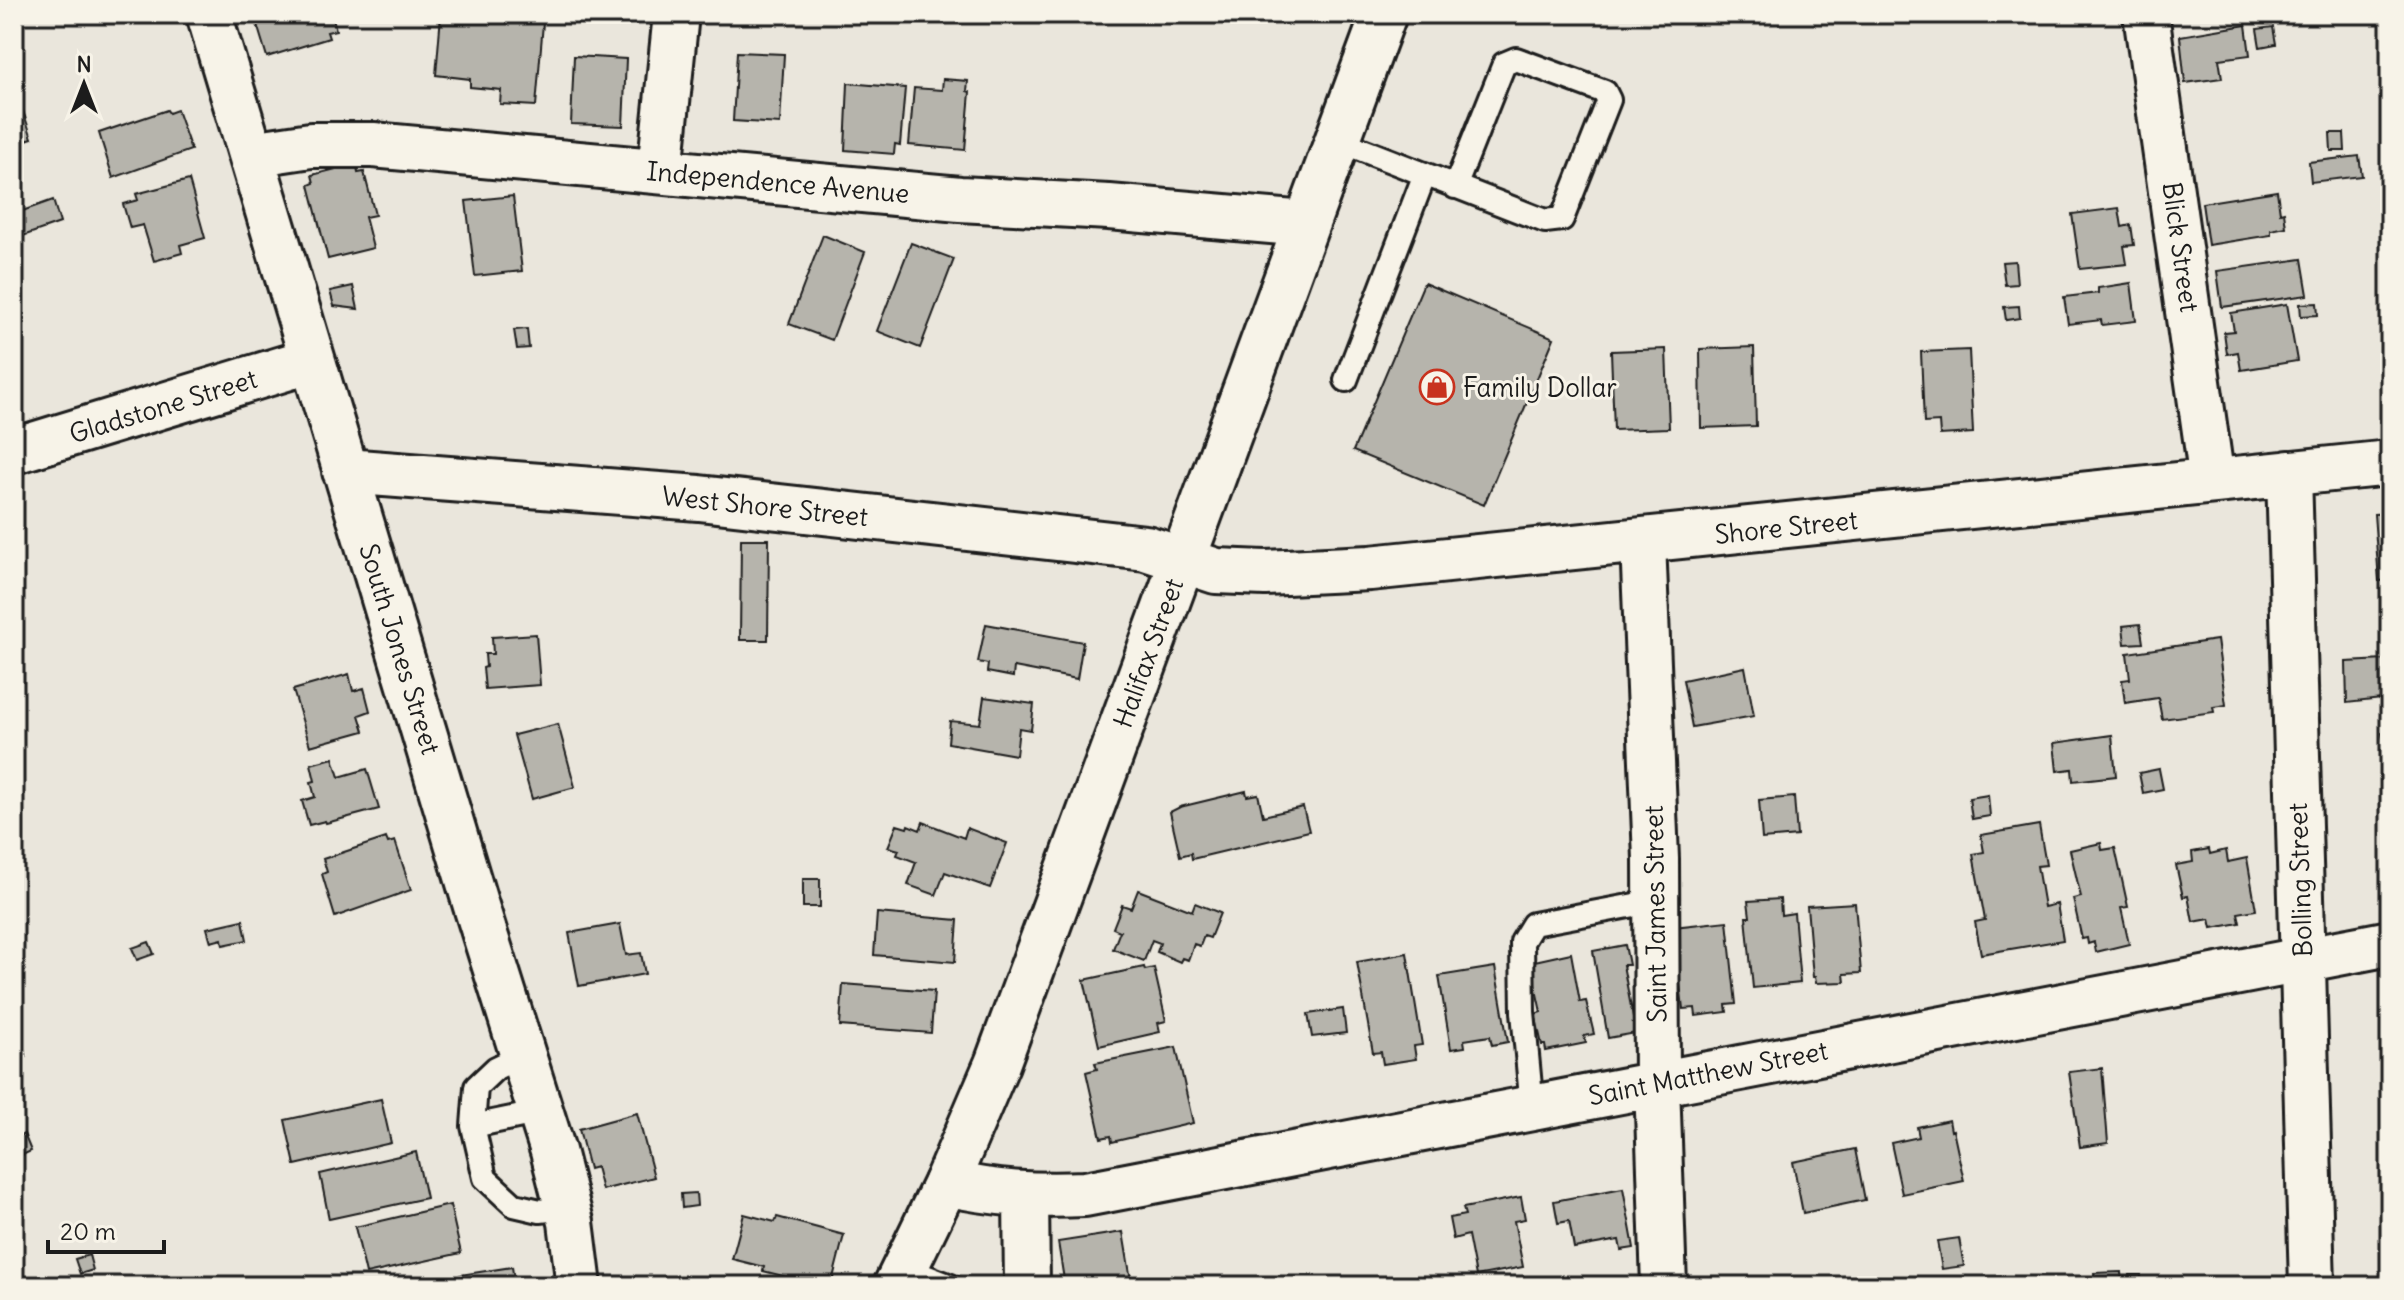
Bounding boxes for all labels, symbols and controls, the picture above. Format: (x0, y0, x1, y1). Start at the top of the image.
north arrow (44, 44, 124, 124)
text: N (76, 50, 92, 78)
street label: Independence Avenue (645, 154, 911, 210)
street label: Blick Street (2156, 180, 2206, 314)
street label: Gladstone Street (65, 362, 261, 450)
shop icon: Family Dollar (1418, 368, 1456, 406)
place label: Family Dollar (1463, 371, 1617, 404)
street label: West Shore Street (660, 479, 870, 533)
street label: Shore Street (1713, 503, 1859, 551)
street label: South Jones Street (352, 540, 448, 759)
street label: Halifax Street (1106, 574, 1190, 732)
street label: Bolling Street (2281, 802, 2319, 958)
street label: Saint James Street (1637, 805, 1673, 1023)
street label: Saint Matthew Street (1585, 1034, 1831, 1112)
scale bar (48, 1204, 164, 1254)
text: 20 m (60, 1216, 116, 1246)

